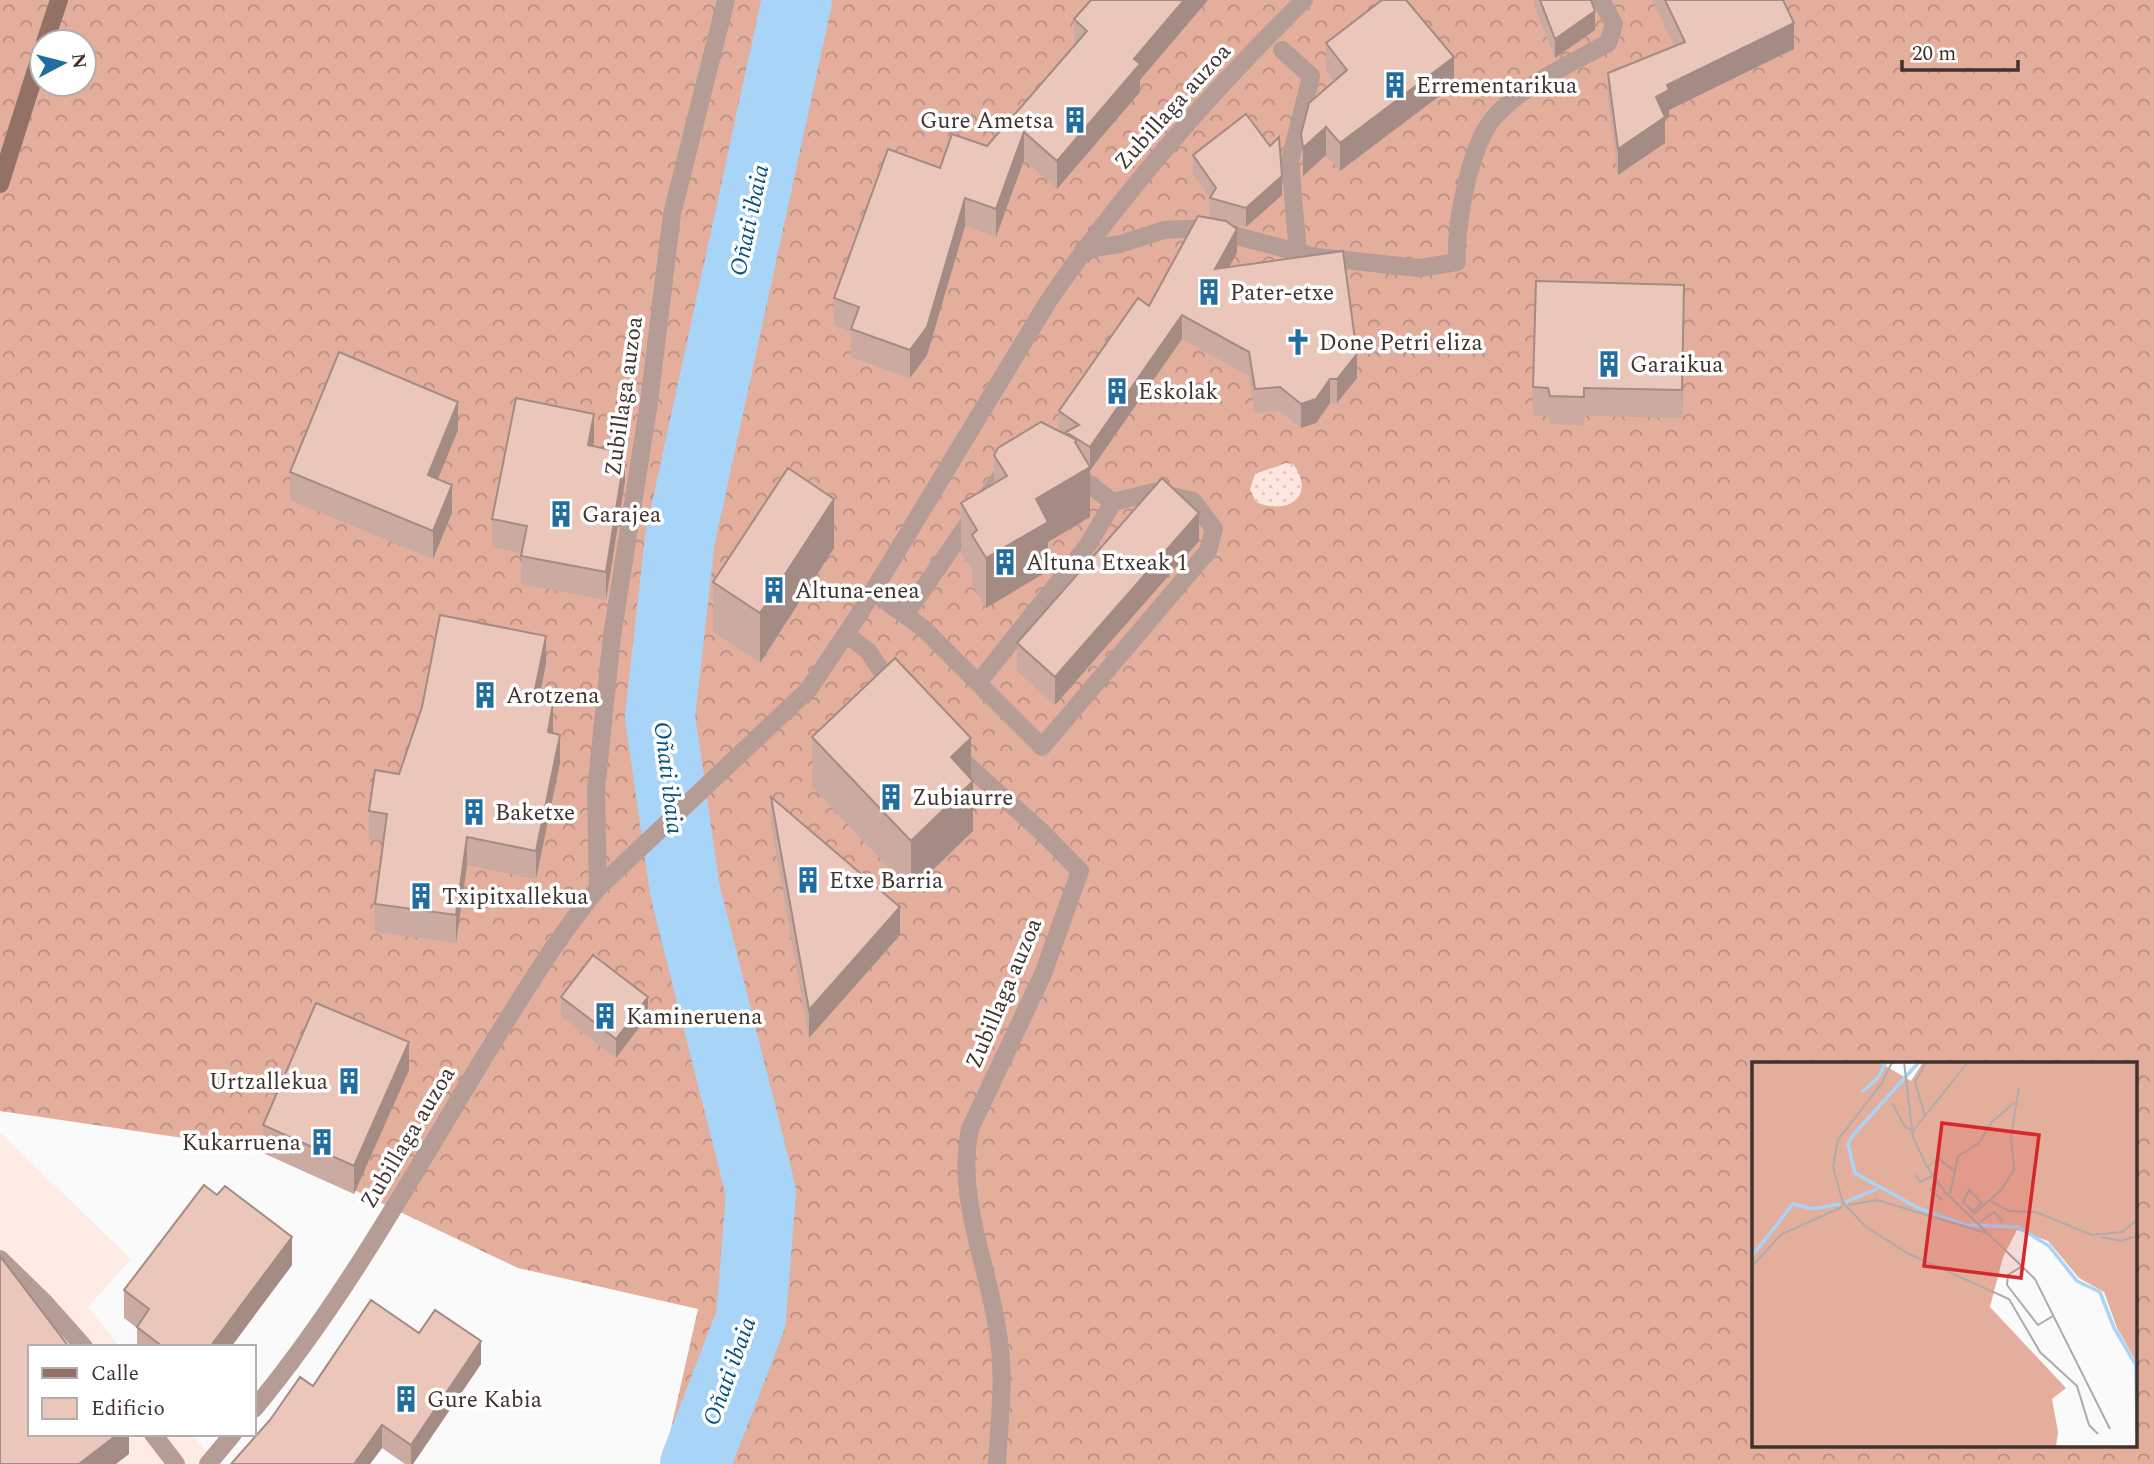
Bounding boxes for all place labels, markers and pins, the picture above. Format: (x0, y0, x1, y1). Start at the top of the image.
place label: Errementarikua (1416, 69, 1577, 104)
building icon: Errementarikua (1380, 70, 1410, 100)
place label: Gure Ametsa (920, 104, 1054, 139)
building icon: Gure Ametsa (1060, 105, 1090, 135)
place label: Pater-etxe (1230, 276, 1334, 311)
building icon: Pater-etxe (1194, 277, 1224, 307)
place label: Done Petri eliza (1319, 326, 1483, 361)
church icon: Done Petri eliza (1283, 327, 1313, 357)
place label: Garaikua (1630, 348, 1723, 383)
building icon: Garaikua (1594, 349, 1624, 379)
place label: Eskolak (1138, 375, 1219, 410)
building icon: Eskolak (1102, 376, 1132, 406)
place label: Garajea (582, 498, 661, 533)
building icon: Garajea (546, 499, 576, 529)
place label: Altuna Etxeak 1 (1026, 546, 1188, 581)
building icon: Altuna Etxeak 1 (990, 547, 1020, 577)
place label: Altuna-enea (795, 574, 920, 609)
building icon: Altuna-enea (759, 575, 789, 605)
place label: Arotzena (506, 679, 599, 714)
building icon: Arotzena (470, 680, 500, 710)
place label: Zubiaurre (912, 781, 1013, 816)
building icon: Zubiaurre (876, 782, 906, 812)
place label: Baketxe (495, 796, 575, 831)
building icon: Baketxe (459, 797, 489, 827)
place label: Etxe Barria (829, 864, 943, 899)
building icon: Etxe Barria (793, 865, 823, 895)
place label: Txipitxallekua (442, 880, 588, 915)
building icon: Txipitxallekua (406, 881, 436, 911)
place label: Kamineruena (626, 1000, 762, 1035)
building icon: Kamineruena (590, 1001, 620, 1031)
place label: Urtzallekua (209, 1065, 328, 1100)
building icon: Urtzallekua (334, 1066, 364, 1096)
place label: Kukarruena (182, 1126, 301, 1161)
building icon: Kukarruena (307, 1127, 337, 1157)
place label: Gure Kabia (427, 1383, 542, 1418)
building icon: Gure Kabia (391, 1384, 421, 1414)

